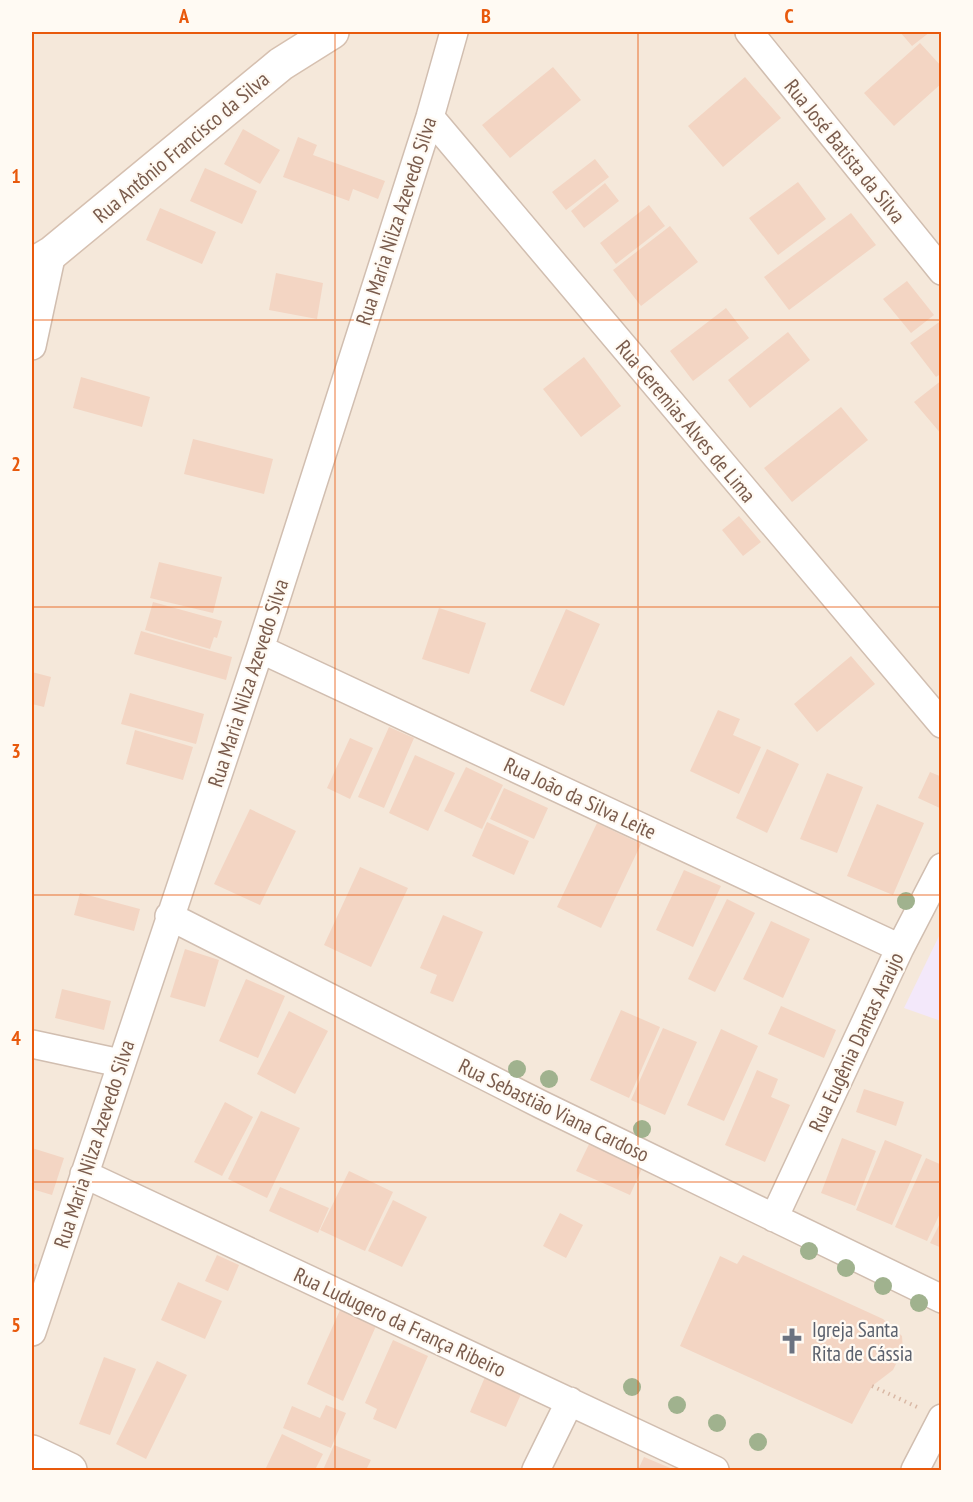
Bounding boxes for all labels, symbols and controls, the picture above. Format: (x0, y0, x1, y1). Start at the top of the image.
text: A (178, 3, 190, 29)
text: B (481, 3, 491, 29)
text: C (784, 3, 794, 29)
street label: Rua Antônio Francisco da Silva (88, 66, 274, 228)
street label: Rua José Batista da Silva (779, 73, 911, 229)
street label: Rua Maria Nilza Azevedo Silva (350, 114, 442, 328)
text: 1 (11, 163, 21, 189)
street label: Rua Geremias Alves de Lima (610, 334, 762, 508)
text: 2 (11, 451, 21, 477)
street label: Rua Maria Nilza Azevedo Silva (202, 576, 294, 790)
text: 3 (11, 738, 21, 764)
street label: Rua João da Silva Leite (500, 751, 660, 845)
street label: Rua Eugênia Dantas Araujo (803, 948, 909, 1136)
text: 4 (11, 1025, 21, 1051)
street label: Rua Maria Nilza Azevedo Silva (48, 1037, 140, 1251)
street label: Rua Sebastião Viana Cardoso (454, 1052, 654, 1168)
street label: Rua Ludugero da França Ribeiro (290, 1261, 510, 1383)
text: 5 (11, 1312, 21, 1338)
place label: Igreja Santa Rita de Cássia (812, 1316, 913, 1367)
church icon: Igreja Santa Rita de Cássia (777, 1326, 807, 1356)

